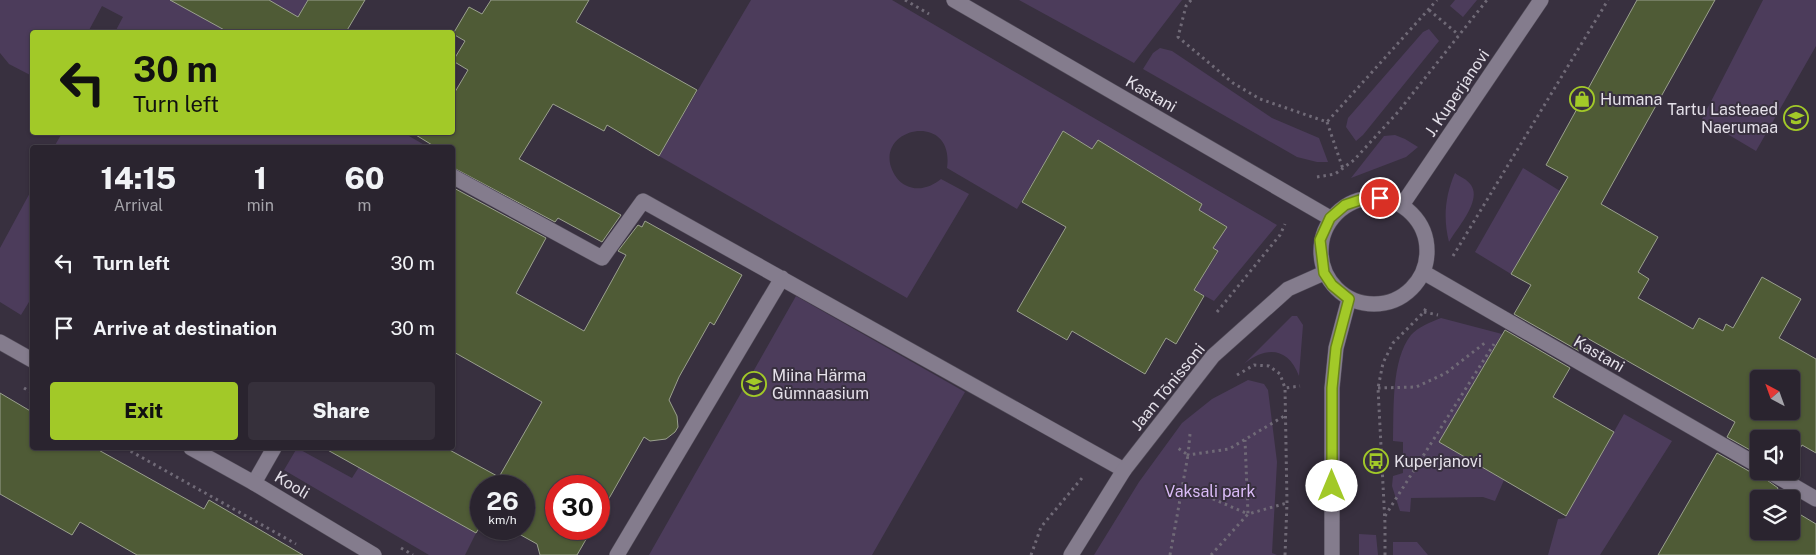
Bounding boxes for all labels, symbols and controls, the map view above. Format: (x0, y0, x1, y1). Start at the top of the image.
street label: J. Kuperjanovi (1421, 46, 1493, 140)
text: 30 m (133, 49, 218, 90)
icon: left (50, 50, 115, 115)
street label: Kastani (1122, 72, 1180, 116)
shop icon: Humana (1569, 86, 1595, 112)
place label: Humana (1600, 90, 1662, 109)
text: Turn left (133, 91, 219, 117)
place label: Tartu Lasteaed Naerumaa (1667, 100, 1778, 137)
school or university icon: Tartu Lasteaed Naerumaa (1783, 105, 1809, 131)
text: 14:15 (101, 160, 176, 196)
text: 1 (254, 160, 267, 196)
text: 60 (344, 160, 384, 196)
pin (1359, 177, 1401, 219)
icon: arrive (1366, 184, 1394, 212)
text: Arrival (114, 196, 163, 215)
text: min (247, 196, 274, 215)
text: m (358, 196, 371, 215)
icon: left (50, 249, 78, 277)
text: Turn left (93, 252, 170, 274)
text: 30 m (390, 252, 435, 274)
icon: arrive (50, 314, 78, 342)
text: Arrive at destination (93, 317, 277, 339)
text: 30 m (390, 317, 435, 339)
street label: Kastani (1570, 332, 1628, 376)
street label: Jaan Tõnissoni (1127, 340, 1209, 434)
place label: Miina Härma Gümnaasium (772, 366, 869, 403)
north arrow (1750, 370, 1800, 420)
map controls (1750, 370, 1800, 540)
school or university icon: Miina Härma Gümnaasium (741, 371, 767, 397)
button: Exit (50, 382, 238, 440)
button: Share (248, 382, 435, 440)
button: sound (1750, 430, 1800, 480)
bus stop icon: Kuperjanovi (1363, 448, 1389, 474)
place label: Kuperjanovi (1394, 452, 1482, 471)
position arrow (1305, 459, 1357, 511)
street label: Kooli (271, 467, 313, 503)
speed limit sign: 30 (545, 475, 610, 540)
park label: Vaksali park (1165, 482, 1255, 501)
text: 26 (486, 486, 519, 516)
button: layers (1750, 490, 1800, 540)
text: km/h (488, 513, 517, 527)

